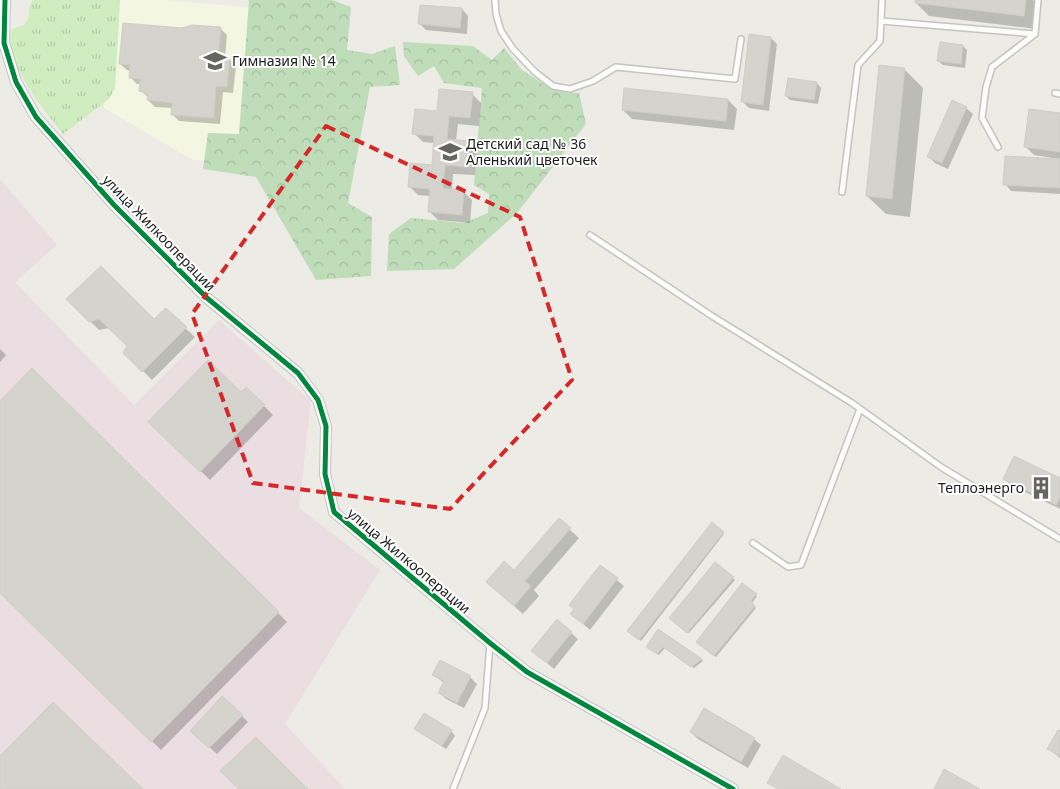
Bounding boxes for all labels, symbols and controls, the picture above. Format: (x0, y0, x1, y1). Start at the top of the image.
school or university icon: Гимназия № 14 (202, 48, 228, 74)
place label: Гимназия № 14 (232, 51, 336, 70)
place label: Детский сад № 36 Аленький цветочек (466, 134, 598, 169)
school or university icon: Детский сад № 36 Аленький цветочек (437, 139, 463, 165)
street label: улица Жилкооперации (99, 170, 220, 295)
building icon: Теплоэнерго (1028, 475, 1054, 501)
place label: Теплоэнерго (938, 478, 1024, 497)
street label: улица Жилкооперации (344, 503, 475, 618)

